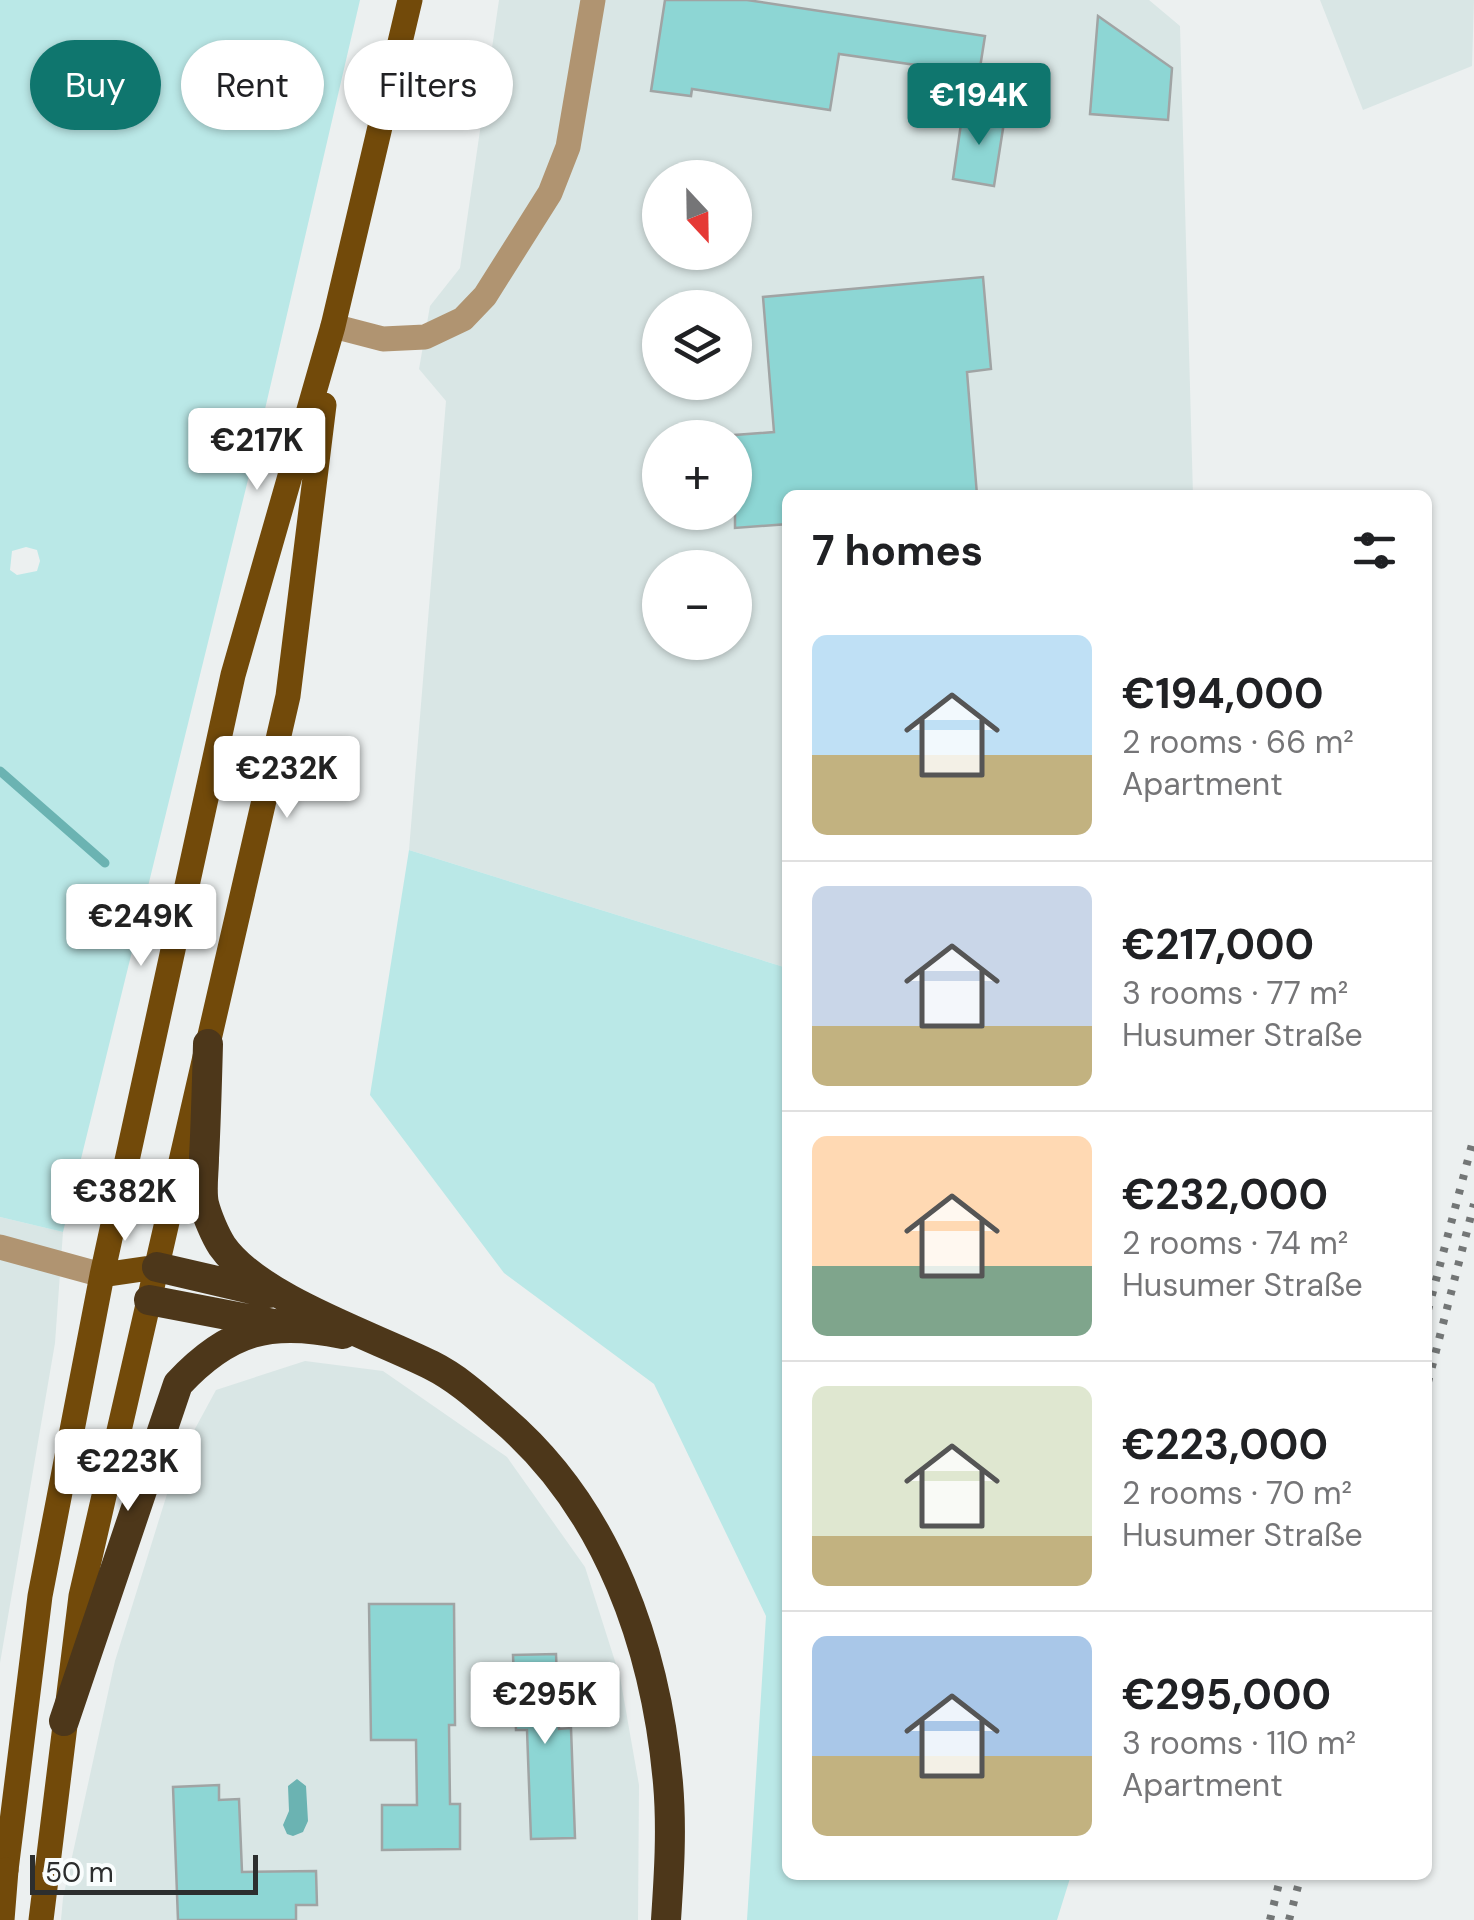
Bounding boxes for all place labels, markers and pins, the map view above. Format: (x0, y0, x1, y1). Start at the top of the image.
pin: €194K (909, 63, 1049, 148)
pin: €217K (187, 408, 327, 493)
pin: €232K (217, 736, 357, 821)
pin: €249K (71, 884, 211, 969)
pin: €382K (55, 1159, 195, 1244)
pin: €223K (58, 1429, 198, 1514)
pin: €295K (475, 1662, 615, 1747)

